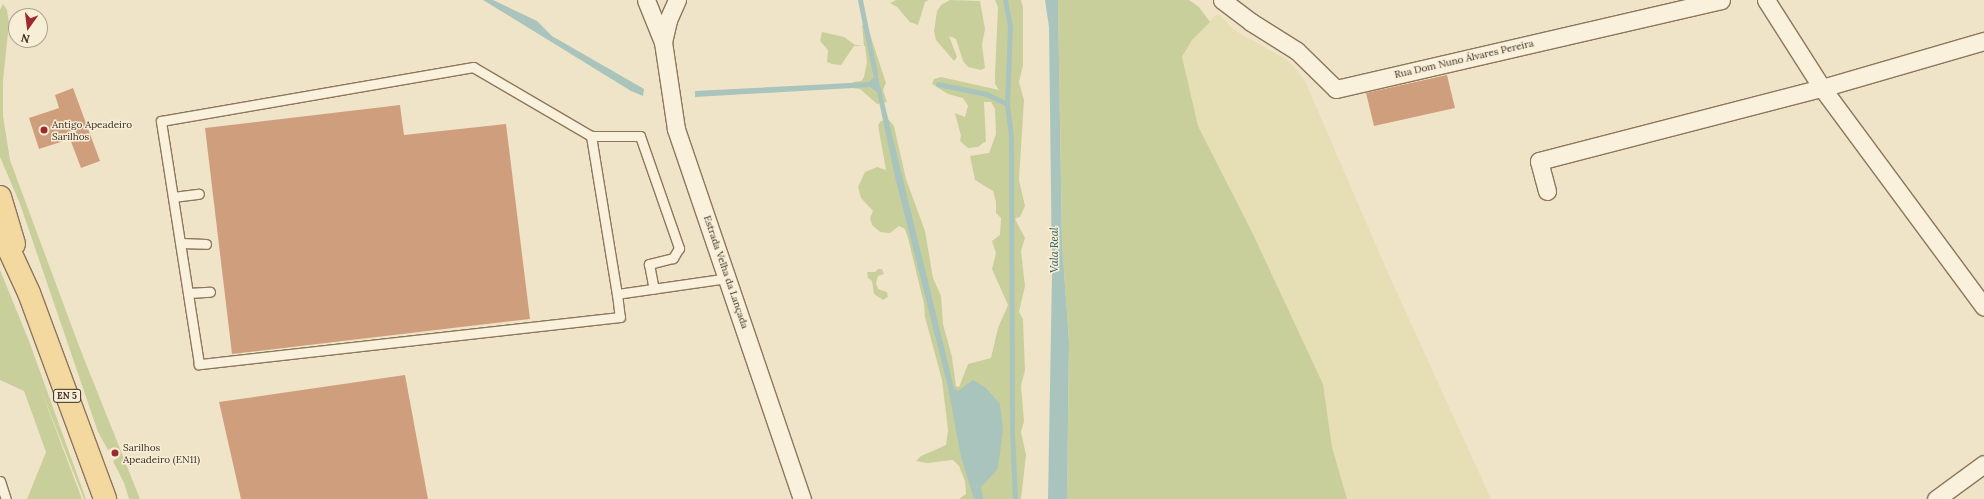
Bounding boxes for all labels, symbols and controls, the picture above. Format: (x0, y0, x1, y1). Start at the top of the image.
north arrow (8, 8, 48, 48)
text: N (20, 31, 31, 46)
street label: Rua Dom Nuno Álvares Pereira (1393, 37, 1535, 81)
place label: Antigo Apeadeiro Sarilhos (52, 118, 132, 142)
marker: Antigo Apeadeiro Sarilhos (39, 125, 49, 135)
street label: Estrada Velha da Lançada (701, 214, 751, 330)
water label: Vala Real (1047, 227, 1061, 273)
road number: EN 5 (53, 389, 81, 403)
place label: Sarilhos Apeadeiro (EN11) (123, 441, 200, 464)
marker: Sarilhos Apeadeiro (EN11) (110, 448, 120, 458)

